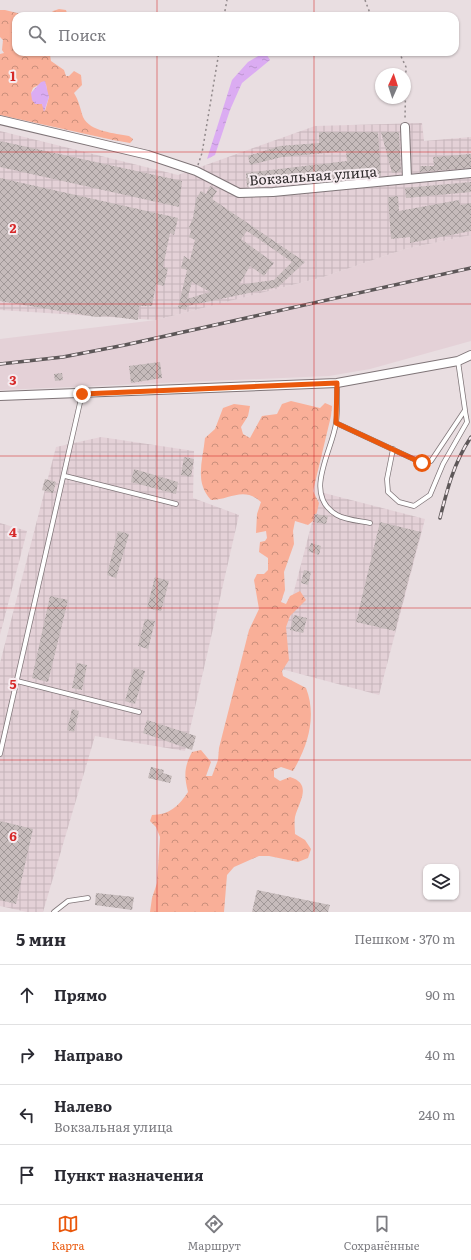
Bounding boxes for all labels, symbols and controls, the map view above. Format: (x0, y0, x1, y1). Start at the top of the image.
search box (12, 12, 459, 56)
icon: search (26, 23, 48, 45)
text: Поиск (58, 23, 106, 46)
text: 1 (10, 66, 16, 85)
north arrow (375, 68, 411, 104)
street label: Вокзальная улица (248, 161, 378, 189)
text: 2 (10, 218, 17, 237)
text: 3 (9, 370, 17, 389)
route end (73, 385, 91, 403)
route start (413, 454, 431, 472)
text: 4 (9, 522, 17, 541)
text: 5 (9, 674, 17, 693)
text: 6 (9, 826, 17, 845)
map controls (423, 864, 459, 900)
button: layers (423, 864, 459, 900)
text: 5 мин (16, 926, 66, 951)
text: Пешком · 370 m (354, 929, 455, 948)
text: Прямо (54, 983, 107, 1006)
icon: ahead (16, 984, 38, 1006)
text: 90 m (425, 985, 455, 1004)
text: Направо (54, 1043, 123, 1066)
icon: right (16, 1044, 38, 1066)
text: 40 m (425, 1045, 455, 1064)
text: Налево (54, 1094, 112, 1117)
icon: left (16, 1104, 38, 1126)
text: 240 m (419, 1105, 455, 1124)
text: Вокзальная улица (54, 1117, 173, 1136)
text: Пункт назначения (54, 1163, 204, 1186)
icon: arrive (16, 1164, 38, 1186)
tab: Карта (51, 1213, 84, 1253)
tab: Маршрут (187, 1213, 241, 1253)
tab: Сохранённые (344, 1213, 420, 1253)

